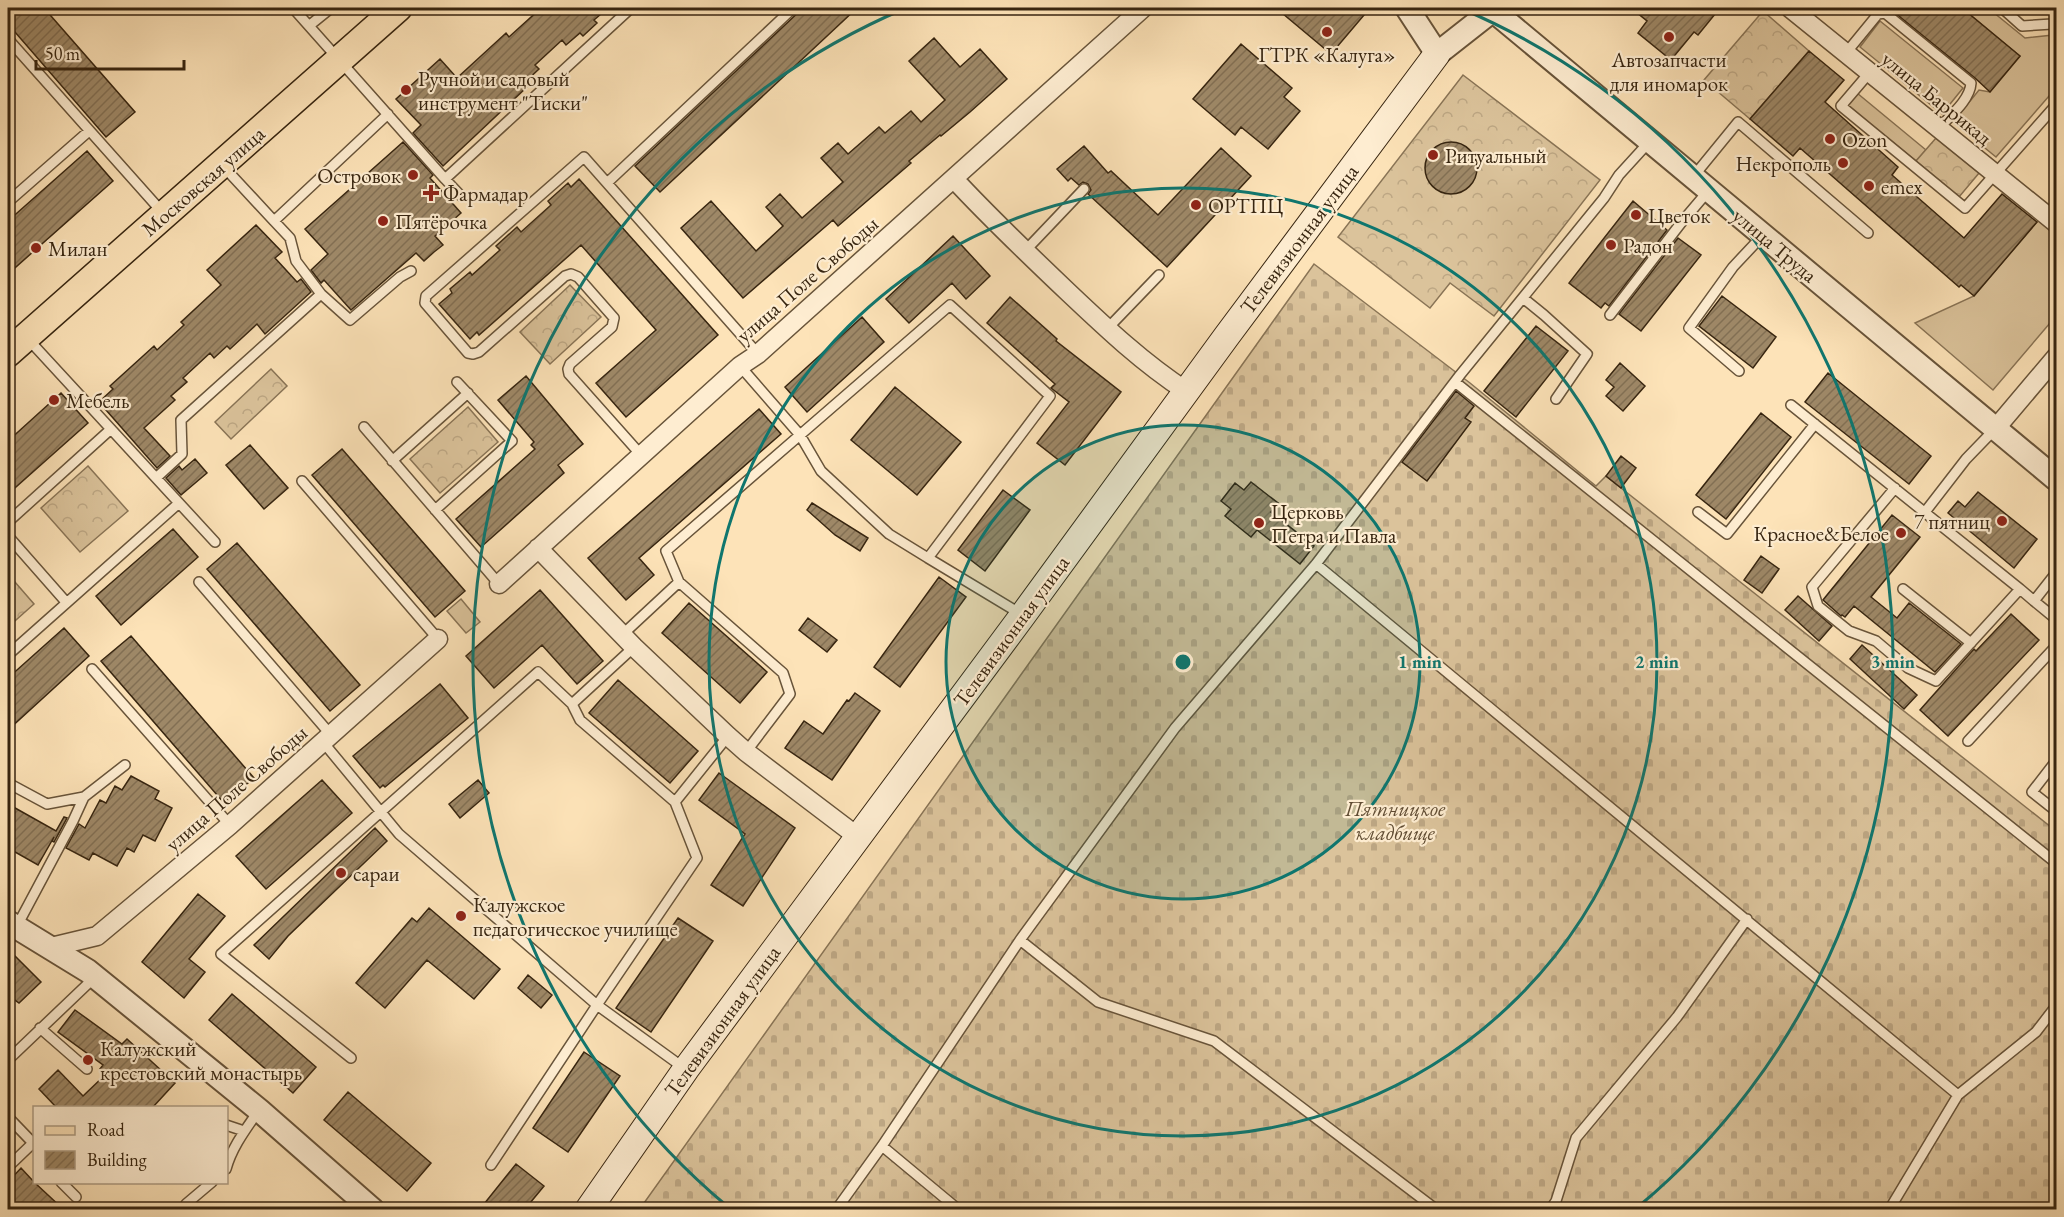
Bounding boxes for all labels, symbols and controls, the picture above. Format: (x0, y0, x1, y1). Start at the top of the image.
marker: ГТРК «Калуга» (1320, 25, 1334, 39)
marker: Автозапчасти для иномарок (1662, 30, 1676, 44)
scale bar (36, 33, 184, 71)
place label: ГТРК «Калуга» (1259, 41, 1395, 68)
text: 50 m (45, 42, 80, 65)
street label: улица Баррикад (1876, 45, 1998, 151)
place label: Автозапчасти для иномарок (1610, 46, 1728, 97)
place label: Ручной и садовый инструмент "Тиски" (418, 65, 588, 116)
marker: Ручной и садовый инструмент "Тиски" (399, 83, 413, 97)
street label: Московская улица (136, 120, 271, 242)
place label: Ozon (1842, 126, 1887, 153)
marker: Ozon (1823, 132, 1837, 146)
place label: Ритуальный (1445, 142, 1547, 169)
marker: Ритуальный (1426, 148, 1440, 162)
place label: Некрополь (1735, 150, 1831, 177)
marker: Некрополь (1836, 156, 1850, 170)
street label: Телевизионная улица (1234, 158, 1365, 319)
place label: Островок (317, 162, 401, 189)
marker: Островок (406, 168, 420, 182)
place label: emex (1881, 173, 1922, 200)
marker: emex (1862, 179, 1876, 193)
place label: Фармадар (443, 180, 529, 207)
marker: Фармадар (424, 186, 438, 200)
place label: ОРТПЦ (1208, 192, 1283, 219)
marker: ОРТПЦ (1189, 198, 1203, 212)
place label: Цветок (1648, 202, 1710, 229)
street label: улица Труда (1727, 202, 1823, 289)
place label: Пятёрочка (395, 208, 488, 235)
marker: Цветок (1629, 208, 1643, 222)
street label: улица Поле Свободы (730, 210, 884, 348)
marker: Пятёрочка (376, 214, 390, 228)
place label: Радон (1623, 232, 1673, 259)
place label: Милан (48, 235, 107, 262)
marker: Радон (1604, 238, 1618, 252)
marker: Милан (29, 241, 43, 255)
place label: Мебель (66, 387, 129, 414)
marker: Мебель (47, 393, 61, 407)
place label: Церковь Петра и Павла (1271, 498, 1397, 549)
place label: 7 пятниц (1914, 508, 1990, 535)
marker: 7 пятниц (1995, 514, 2009, 528)
marker: Церковь Петра и Павла (1252, 516, 1266, 530)
place label: Красное&Белое (1753, 520, 1889, 547)
marker: Красное&Белое (1894, 526, 1908, 540)
street label: Телевизионная улица (947, 549, 1075, 712)
text: 1 min (1398, 650, 1442, 673)
text: 2 min (1635, 650, 1679, 673)
text: 3 min (1871, 650, 1915, 673)
centre of rings (1173, 652, 1193, 672)
street label: улица Поле Свободы (159, 719, 313, 857)
park label: Пятницкое кладбище (1344, 795, 1446, 846)
place label: сараи (353, 860, 400, 887)
marker: сараи (334, 866, 348, 880)
place label: Калужское педагогическое училище (473, 891, 678, 942)
marker: Калужское педагогическое училище (454, 909, 468, 923)
street label: Телевизионная улица (658, 939, 786, 1102)
place label: Калужский крестовский монастырь (100, 1035, 302, 1086)
marker: Калужский крестовский монастырь (81, 1053, 95, 1067)
legend (33, 1106, 228, 1184)
text: Road (87, 1118, 126, 1141)
text: Building (87, 1148, 147, 1171)

